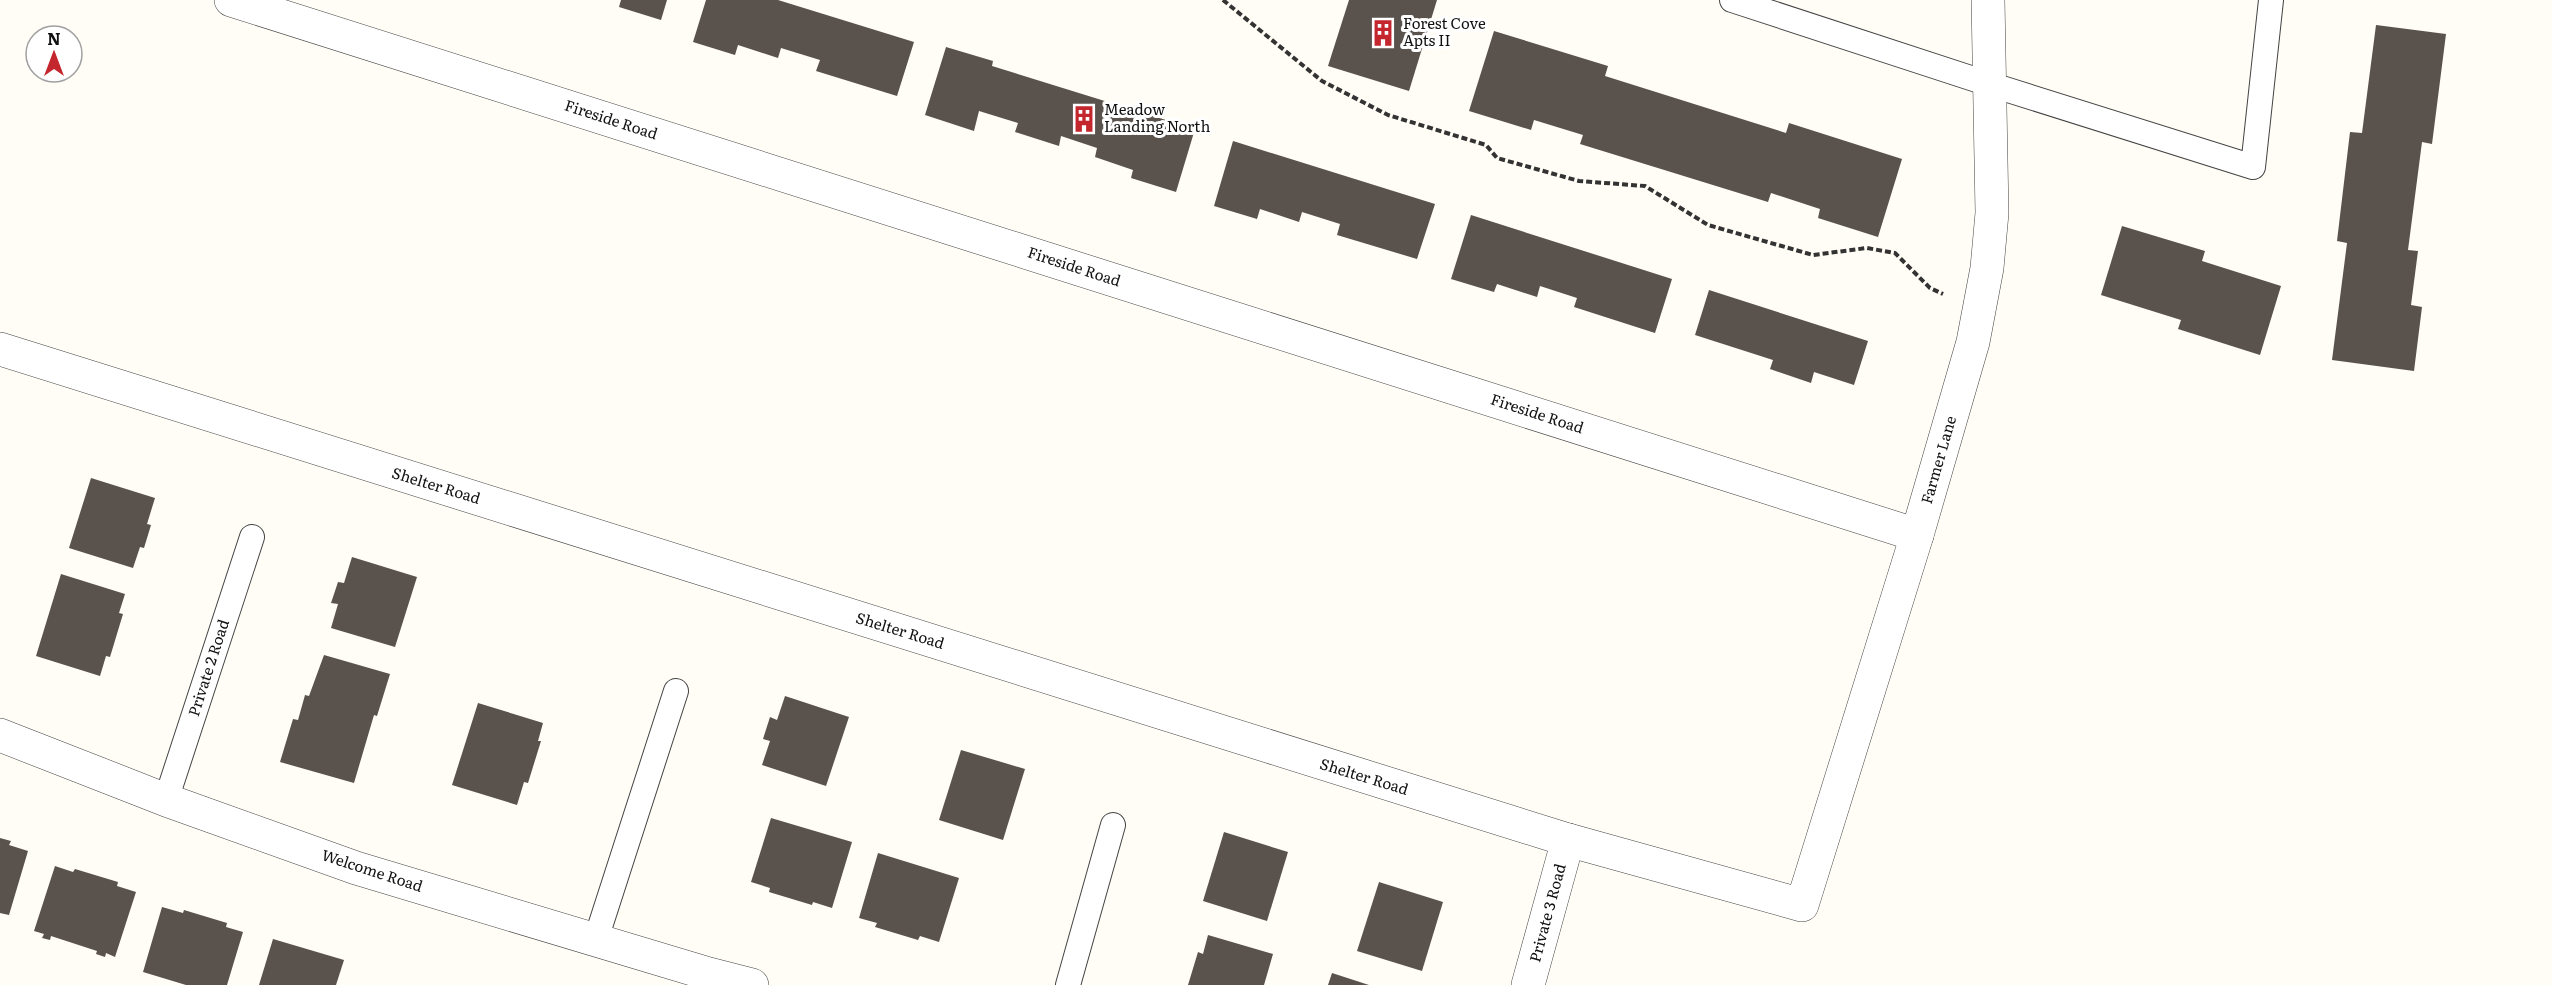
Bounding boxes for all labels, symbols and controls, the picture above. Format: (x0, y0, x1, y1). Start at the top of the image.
place label: Forest Cove Apts II (1403, 11, 1486, 51)
building icon: Forest Cove Apts II (1368, 18, 1398, 48)
north arrow (24, 24, 84, 84)
text: N (47, 26, 61, 50)
street label: Fireside Road (562, 93, 661, 144)
place label: Meadow Landing North (1104, 97, 1210, 137)
building icon: Meadow Landing North (1069, 104, 1099, 134)
street label: Fireside Road (1025, 240, 1124, 291)
street label: Fireside Road (1488, 387, 1587, 438)
street label: Farmer Lane (1914, 412, 1961, 506)
street label: Shelter Road (389, 460, 483, 509)
street label: Shelter Road (853, 605, 947, 654)
street label: Private 2 Road (181, 616, 234, 719)
street label: Shelter Road (1317, 751, 1411, 800)
street label: Welcome Road (319, 842, 426, 897)
street label: Private 3 Road (1522, 861, 1571, 964)

